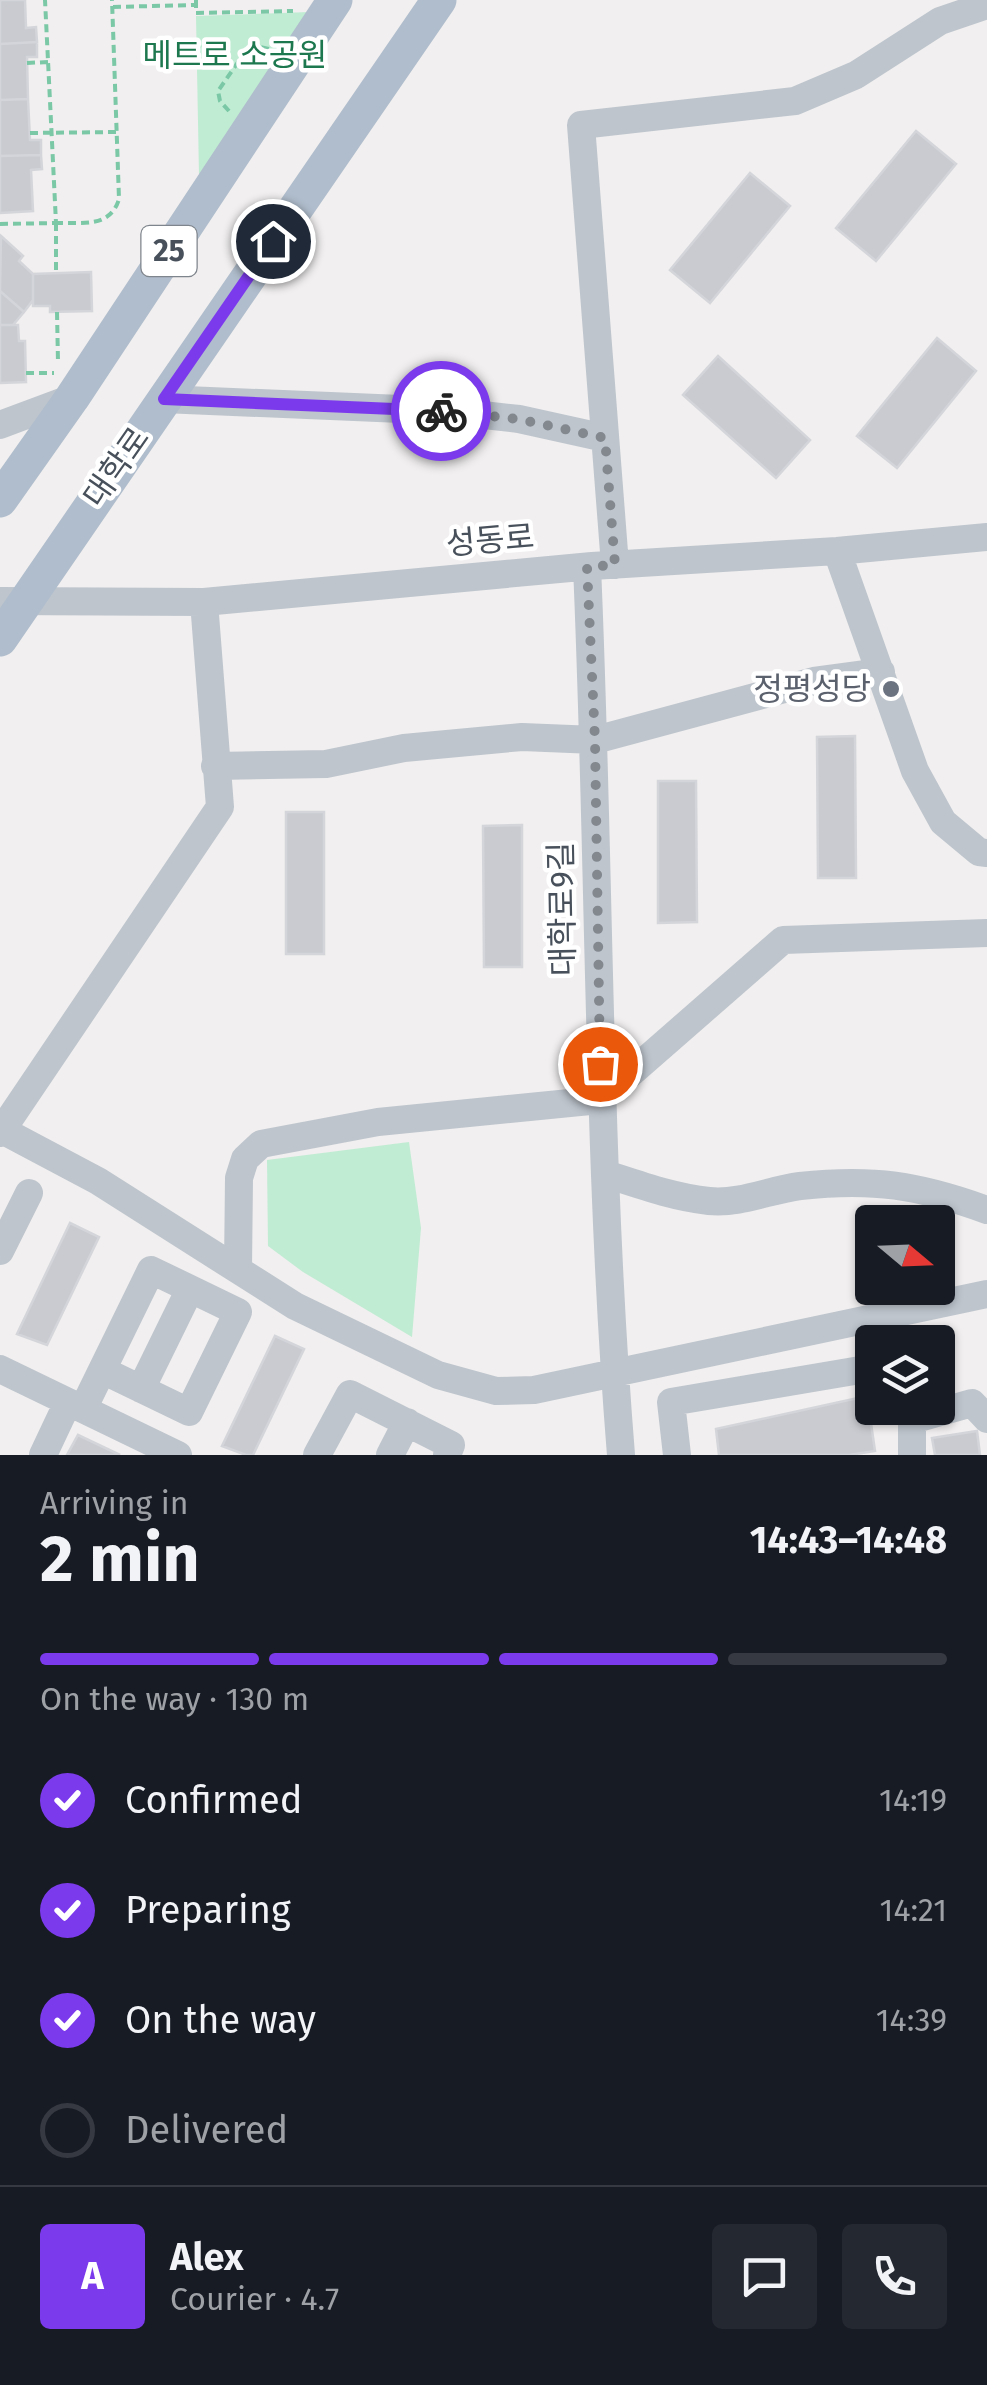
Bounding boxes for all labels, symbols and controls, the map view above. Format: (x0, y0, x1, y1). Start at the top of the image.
park label: 메트로 소공원 (142, 36, 328, 74)
pin (231, 199, 316, 284)
icon: home (246, 214, 301, 269)
road number: 25 (142, 226, 196, 276)
courier (391, 361, 491, 461)
icon: bike (414, 384, 469, 439)
street label: 대학로 (75, 420, 157, 514)
street label: 성동로 (444, 517, 536, 563)
place label: 정평성당 (753, 670, 871, 708)
marker: 정평성당 (880, 678, 902, 700)
street label: 대학로9길 (542, 841, 582, 977)
pin (558, 1022, 643, 1107)
icon: bag (573, 1037, 628, 1092)
north arrow (855, 1205, 955, 1305)
map controls (855, 1205, 955, 1425)
button: layers (855, 1325, 955, 1425)
text: Arriving in (40, 1484, 188, 1522)
text: 14:43–14:48 (750, 1517, 947, 1563)
text: 2 min (40, 1520, 200, 1598)
text: On the way · 130 m (40, 1680, 309, 1718)
icon: check (40, 1773, 95, 1828)
text: Confirmed (125, 1777, 303, 1823)
text: 14:19 (879, 1781, 947, 1819)
icon: check (40, 1883, 95, 1938)
text: Preparing (125, 1887, 291, 1933)
text: 14:21 (880, 1891, 947, 1929)
icon: check (40, 1993, 95, 2048)
text: On the way (125, 1997, 316, 2043)
text: 14:39 (876, 2001, 947, 2039)
text: Delivered (125, 2107, 288, 2153)
button: chat (712, 2224, 817, 2329)
button: phone (842, 2224, 947, 2329)
text: Alex (170, 2234, 243, 2280)
text: A (81, 2253, 104, 2299)
text: Courier · 4.7 (170, 2280, 339, 2318)

